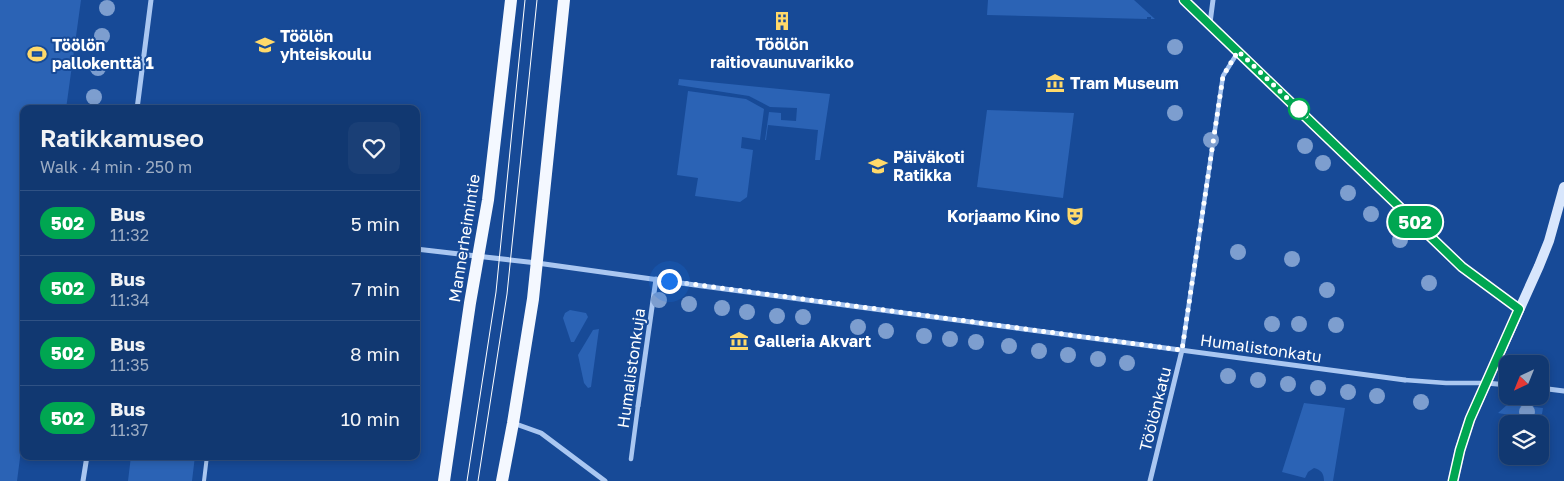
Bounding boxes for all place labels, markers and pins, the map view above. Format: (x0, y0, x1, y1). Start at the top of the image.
building icon: Töölön raitiovaunuvarikko (771, 10, 793, 32)
place label: Töölön yhteiskoulu (280, 26, 371, 64)
school or university icon: Töölön yhteiskoulu (254, 34, 276, 56)
place label: Töölön raitiovaunuvarikko (710, 34, 854, 72)
place label: Töölön pallokenttä 1 (52, 35, 154, 73)
sports icon: Töölön pallokenttä 1 (26, 43, 48, 65)
museum icon: Tram Museum (1044, 72, 1066, 94)
place label: Tram Museum (1070, 73, 1179, 93)
unlabelled marker (1288, 98, 1310, 120)
place label: Päiväkoti Ratikka (893, 147, 965, 185)
school or university icon: Päiväkoti Ratikka (867, 155, 889, 177)
theatre icon: Korjaamo Kino (1064, 205, 1086, 227)
place label: Korjaamo Kino (947, 206, 1060, 226)
museum icon: Galleria Akvart (728, 330, 750, 352)
place label: Galleria Akvart (754, 331, 871, 351)

